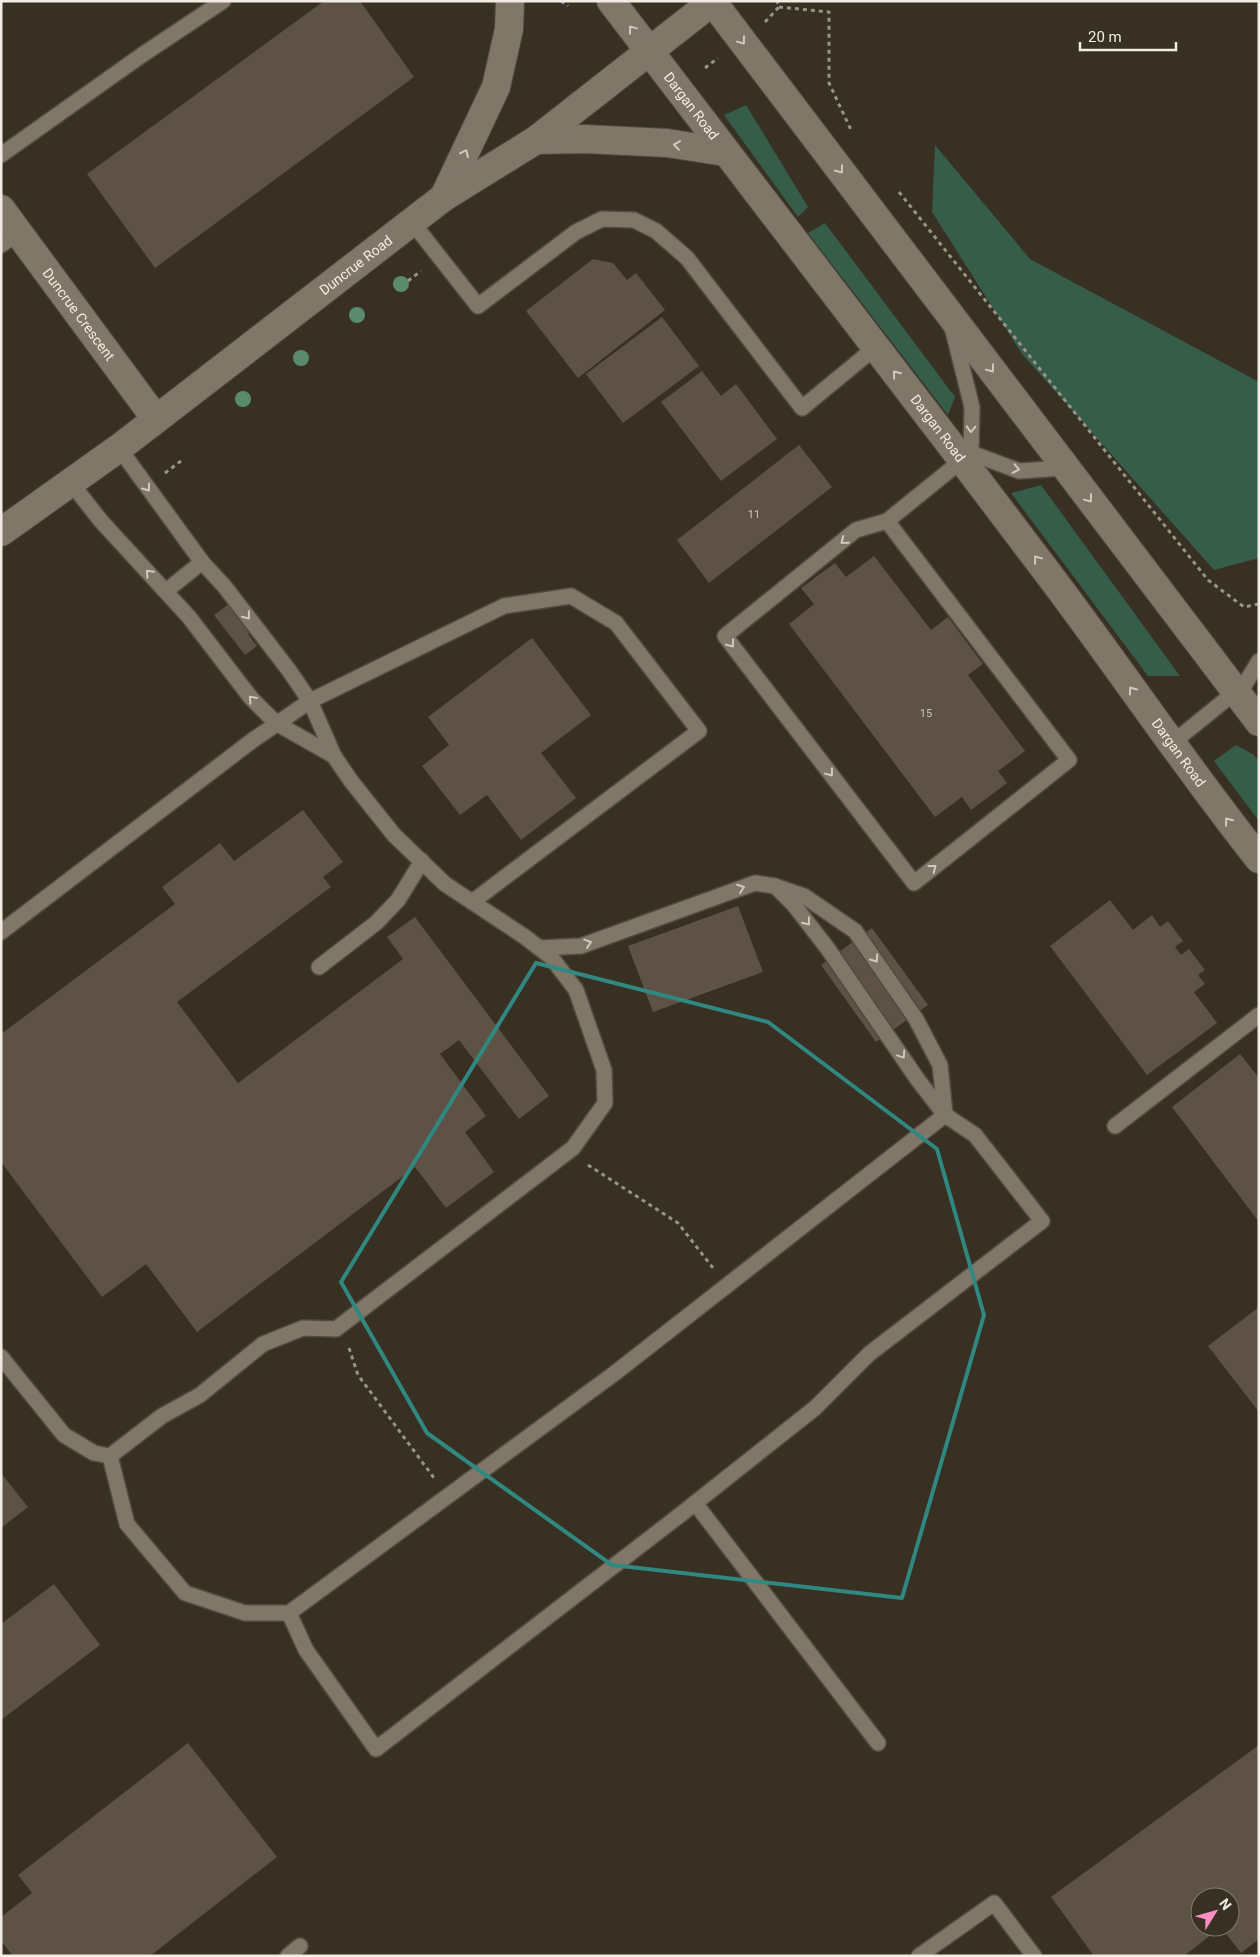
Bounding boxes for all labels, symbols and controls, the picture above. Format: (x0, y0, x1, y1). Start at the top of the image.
scale bar (1080, 20, 1176, 52)
one-way arrow (630, 26, 638, 35)
text: 20 m (1088, 28, 1122, 46)
one-way arrow (736, 35, 745, 44)
street label: Dargan Road (661, 69, 722, 143)
one-way arrow (673, 140, 681, 151)
one-way arrow (459, 150, 469, 159)
one-way arrow (834, 164, 843, 174)
street label: Duncrue Road (316, 232, 395, 298)
street label: Duncrue Crescent (39, 265, 118, 364)
one-way arrow (985, 363, 994, 373)
one-way arrow (894, 371, 902, 380)
street label: Dargan Road (907, 391, 969, 465)
one-way arrow (966, 425, 977, 433)
one-way arrow (1012, 463, 1021, 473)
one-way arrow (141, 482, 150, 492)
one-way arrow (1083, 493, 1091, 502)
house number: 11 (748, 508, 760, 521)
one-way arrow (840, 535, 849, 544)
one-way arrow (1034, 555, 1043, 565)
one-way arrow (146, 569, 155, 578)
one-way arrow (241, 610, 250, 620)
one-way arrow (725, 638, 733, 647)
one-way arrow (1129, 686, 1138, 696)
one-way arrow (249, 695, 258, 704)
house number: 15 (920, 707, 932, 720)
street label: Dargan Road (1149, 716, 1209, 790)
one-way arrow (824, 767, 832, 776)
one-way arrow (1226, 818, 1234, 827)
one-way arrow (927, 865, 936, 873)
one-way arrow (736, 884, 745, 894)
one-way arrow (802, 916, 810, 925)
one-way arrow (583, 939, 592, 949)
one-way arrow (869, 954, 878, 963)
one-way arrow (895, 1049, 905, 1058)
north arrow (1190, 1887, 1240, 1937)
text: N (1216, 1895, 1235, 1913)

